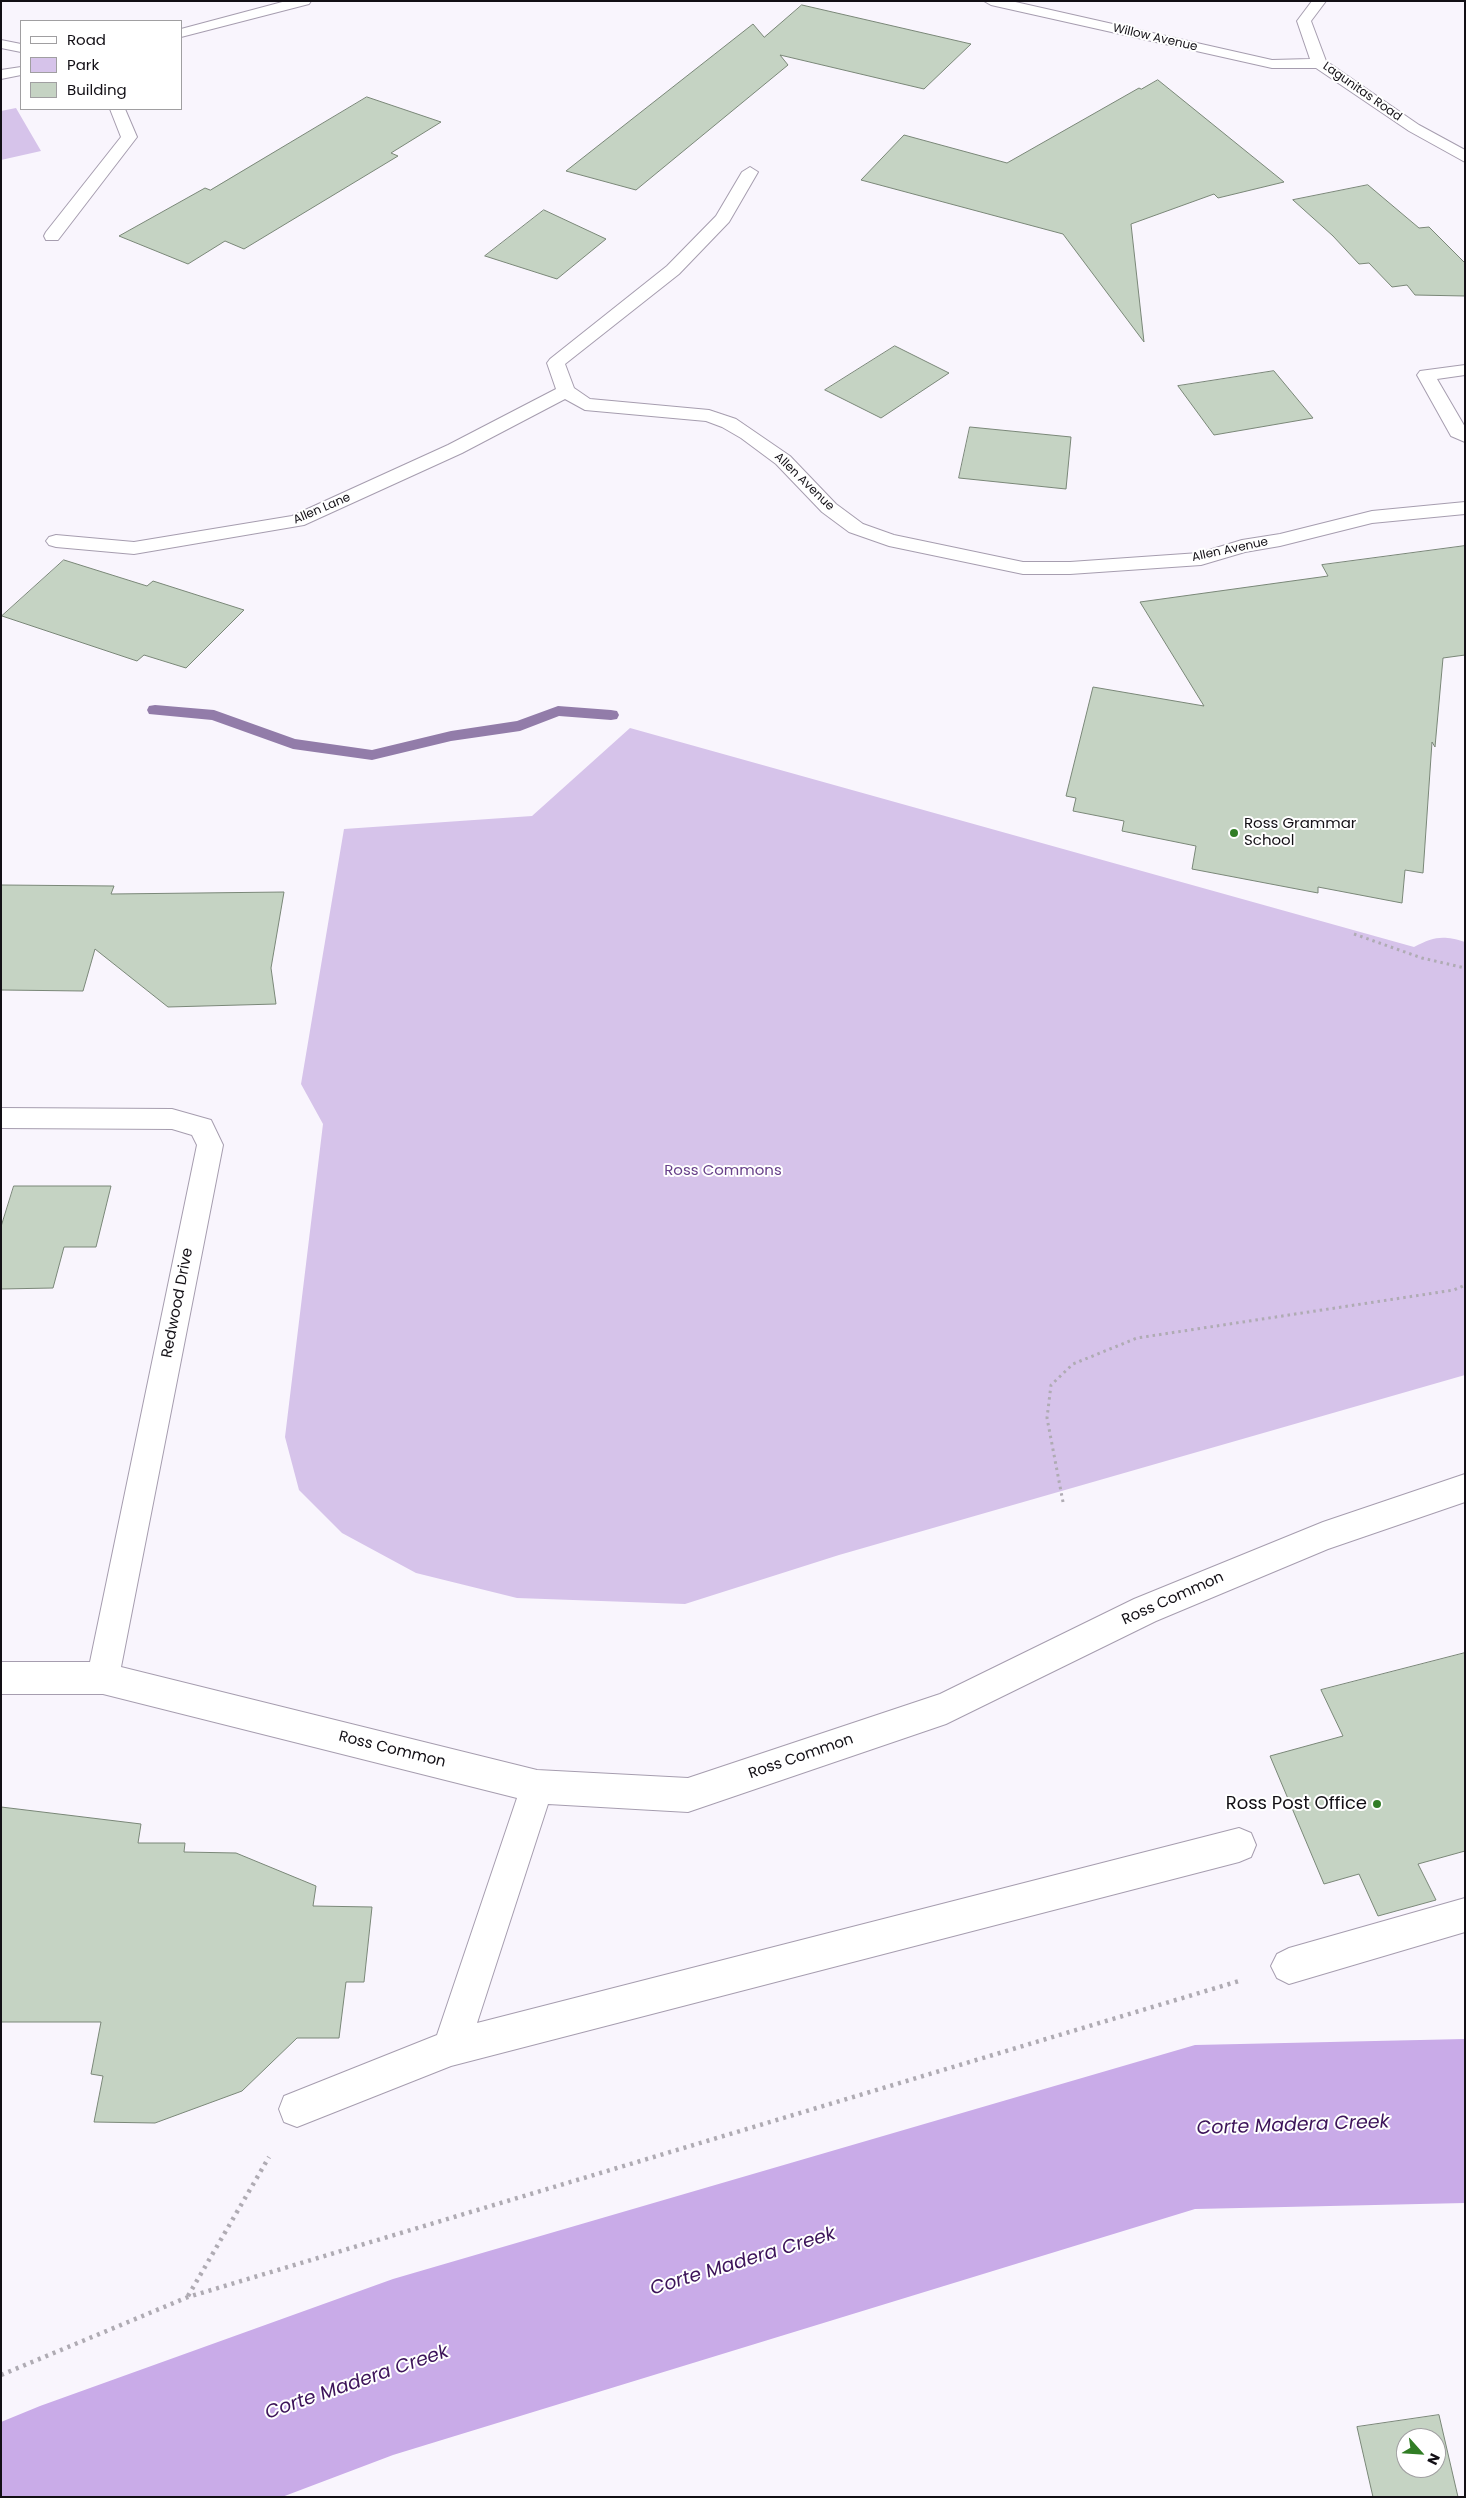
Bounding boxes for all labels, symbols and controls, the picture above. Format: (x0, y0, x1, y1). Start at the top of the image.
legend (20, 20, 182, 110)
street label: Willow Avenue (1111, 21, 1199, 55)
text: Road (67, 29, 106, 50)
text: Park (67, 54, 99, 75)
street label: Lagunitas Road (1320, 59, 1404, 125)
text: Building (67, 79, 127, 100)
street label: Allen Avenue (771, 450, 837, 514)
street label: Allen Lane (291, 491, 353, 527)
street label: Allen Avenue (1191, 535, 1269, 565)
place label: Ross Grammar School (1244, 815, 1356, 850)
marker: Ross Grammar School (1228, 827, 1240, 839)
park label: Ross Commons (664, 1162, 782, 1180)
street label: Redwood Drive (158, 1246, 198, 1360)
street label: Ross Common (1119, 1568, 1227, 1630)
street label: Ross Common (337, 1728, 447, 1772)
street label: Ross Common (746, 1731, 856, 1783)
place label: Ross Post Office (1226, 1793, 1367, 1815)
marker: Ross Post Office (1371, 1798, 1383, 1810)
water label: Corte Madera Creek (1196, 2111, 1390, 2141)
water label: Corte Madera Creek (647, 2223, 839, 2301)
water label: Corte Madera Creek (262, 2341, 452, 2425)
north arrow (1396, 2428, 1446, 2478)
text: N (1422, 2450, 1445, 2468)

